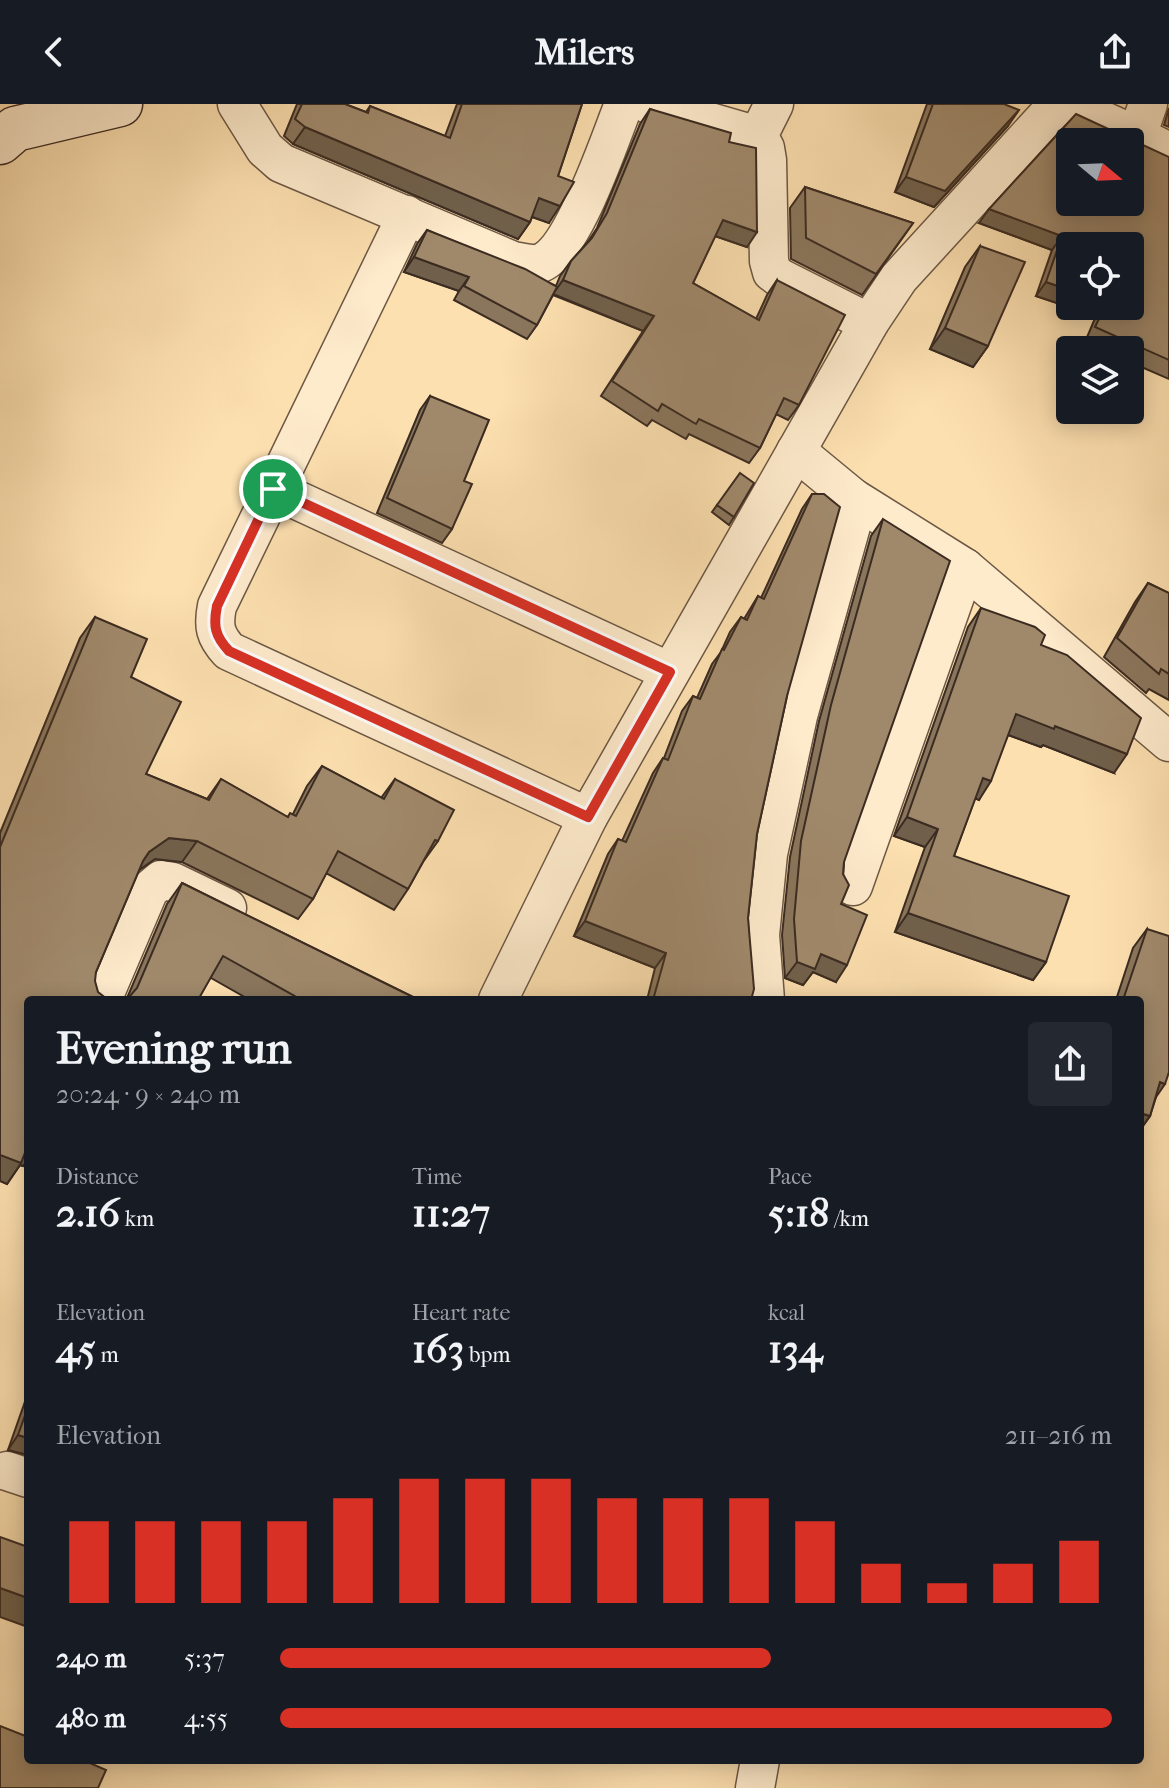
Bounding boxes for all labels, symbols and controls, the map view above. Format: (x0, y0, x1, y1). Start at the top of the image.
icon: back (32, 30, 76, 74)
icon: share (1093, 30, 1137, 74)
text: Milers (535, 31, 634, 73)
north arrow (1056, 128, 1144, 216)
map controls (1056, 128, 1144, 424)
button: locate (1056, 232, 1144, 320)
button: layers (1056, 336, 1144, 424)
pin (239, 455, 307, 523)
icon: arrive (251, 467, 295, 511)
button: share (1028, 1022, 1112, 1106)
text: Evening run (56, 1023, 291, 1074)
text: 20:24 · 9 × 240 m (56, 1079, 240, 1110)
text: Distance (56, 1164, 139, 1190)
text: Time (412, 1164, 462, 1190)
text: Pace (768, 1164, 812, 1190)
text: 2.16 (56, 1190, 120, 1236)
text: 11:27 (412, 1190, 490, 1236)
text: 5:18 (768, 1190, 829, 1236)
text: km (120, 1206, 154, 1232)
text: /km (829, 1206, 869, 1232)
text: Elevation (56, 1300, 145, 1326)
text: Heart rate (412, 1300, 511, 1326)
text: kcal (768, 1300, 805, 1326)
text: 45 (56, 1326, 96, 1372)
text: 163 (412, 1326, 464, 1372)
text: 134 (768, 1326, 822, 1372)
text: m (96, 1342, 119, 1368)
text: bpm (464, 1342, 511, 1368)
text: Elevation (56, 1420, 161, 1451)
text: 211–216 m (1005, 1420, 1112, 1451)
text: 240 m (56, 1643, 126, 1674)
text: 5:37 (184, 1643, 225, 1674)
text: 480 m (56, 1703, 126, 1734)
text: 4:55 (184, 1703, 228, 1734)

